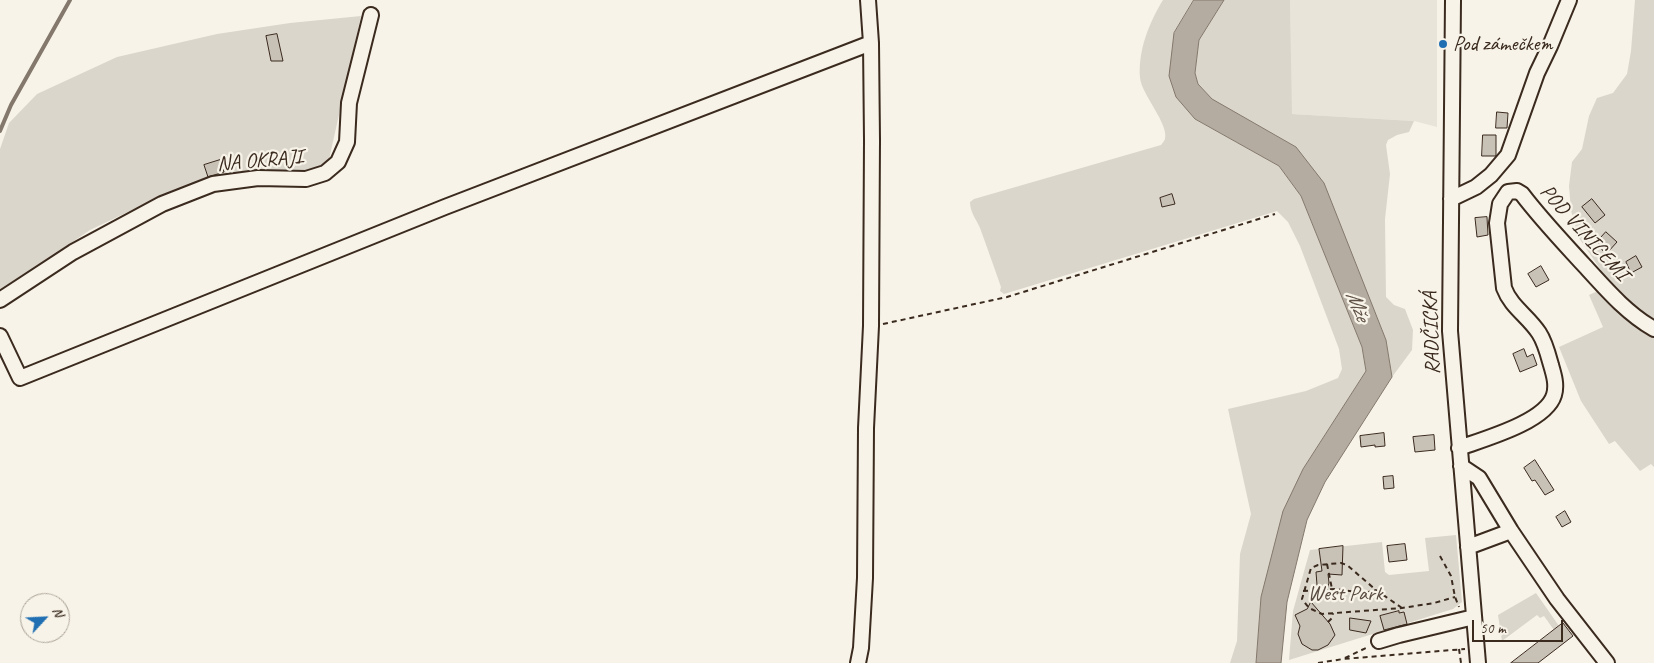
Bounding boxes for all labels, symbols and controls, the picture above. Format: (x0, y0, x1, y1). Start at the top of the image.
place label: Pod zámečkem (1453, 31, 1552, 57)
marker: Pod zámečkem (1437, 38, 1449, 50)
street label: NA OKRAJI (216, 145, 304, 177)
street label: POD VINICEMI (1534, 180, 1634, 286)
water label: Mže (1339, 287, 1375, 325)
street label: RADČICKÁ (1418, 291, 1446, 375)
park label: West Park (1308, 581, 1382, 607)
north arrow (20, 593, 70, 643)
text: N (49, 604, 68, 619)
scale bar (1474, 610, 1565, 642)
text: 50 m (1480, 619, 1506, 638)

